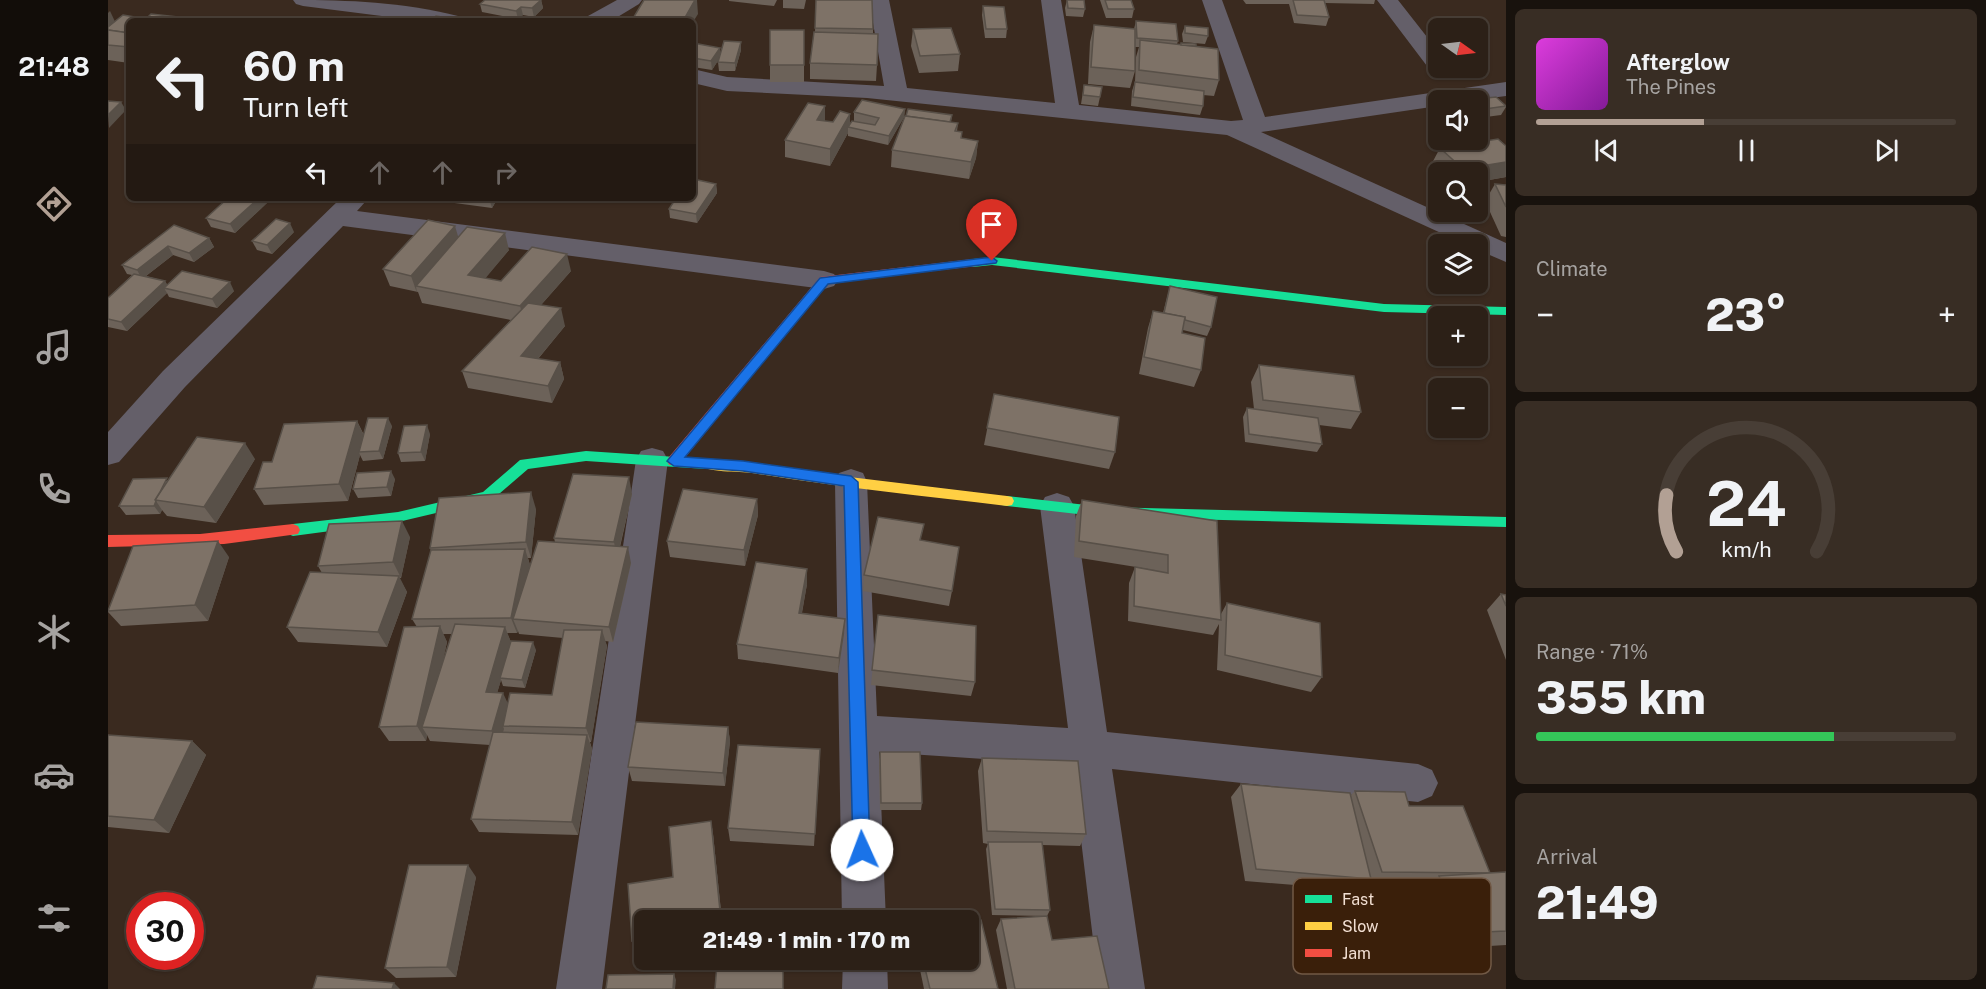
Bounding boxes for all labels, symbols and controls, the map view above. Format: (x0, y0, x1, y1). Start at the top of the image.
north arrow (1428, 18, 1488, 78)
map controls (1428, 18, 1488, 438)
text: 60 m (243, 41, 345, 90)
icon: left (144, 42, 222, 120)
text: Afterglow (1626, 49, 1730, 75)
text: 21:48 (18, 50, 90, 82)
text: The Pines (1626, 75, 1716, 99)
button: sound (1428, 90, 1488, 150)
text: Turn left (243, 91, 349, 123)
icon: previous (1590, 134, 1623, 167)
icon: pause (1730, 134, 1763, 167)
icon: next (1870, 134, 1903, 167)
icon: left (300, 156, 333, 189)
icon: ahead (363, 156, 396, 189)
icon: ahead (426, 156, 459, 189)
icon: right (489, 156, 522, 189)
button: search (1428, 162, 1488, 222)
icon: directions (33, 183, 75, 225)
pin (966, 199, 1017, 261)
icon: arrive (975, 208, 1008, 241)
button: layers (1428, 234, 1488, 294)
text: Climate (1536, 257, 1608, 281)
text: 23° (1705, 288, 1787, 341)
text: − (1536, 296, 1554, 334)
text: + (1938, 296, 1956, 334)
button: + (1428, 306, 1488, 366)
icon: music (33, 326, 75, 368)
button: − (1428, 378, 1488, 438)
text: 24 (1706, 467, 1786, 540)
icon: phone (33, 468, 75, 510)
text: km/h (1721, 537, 1771, 562)
icon: climate (33, 611, 75, 653)
text: Range · 71% (1536, 640, 1648, 664)
text: 355 km (1536, 671, 1706, 724)
icon: car (33, 754, 75, 796)
position arrow (830, 818, 894, 882)
text: Arrival (1536, 845, 1598, 869)
text: 21:49 (1536, 876, 1659, 929)
legend (1293, 878, 1491, 974)
text: Fast (1342, 890, 1374, 909)
speed limit sign: 30 (126, 892, 204, 970)
icon: filters (33, 897, 75, 939)
text: Slow (1342, 917, 1379, 936)
text: 21:49 · 1 min · 170 m (703, 927, 910, 953)
text: Jam (1342, 944, 1371, 963)

